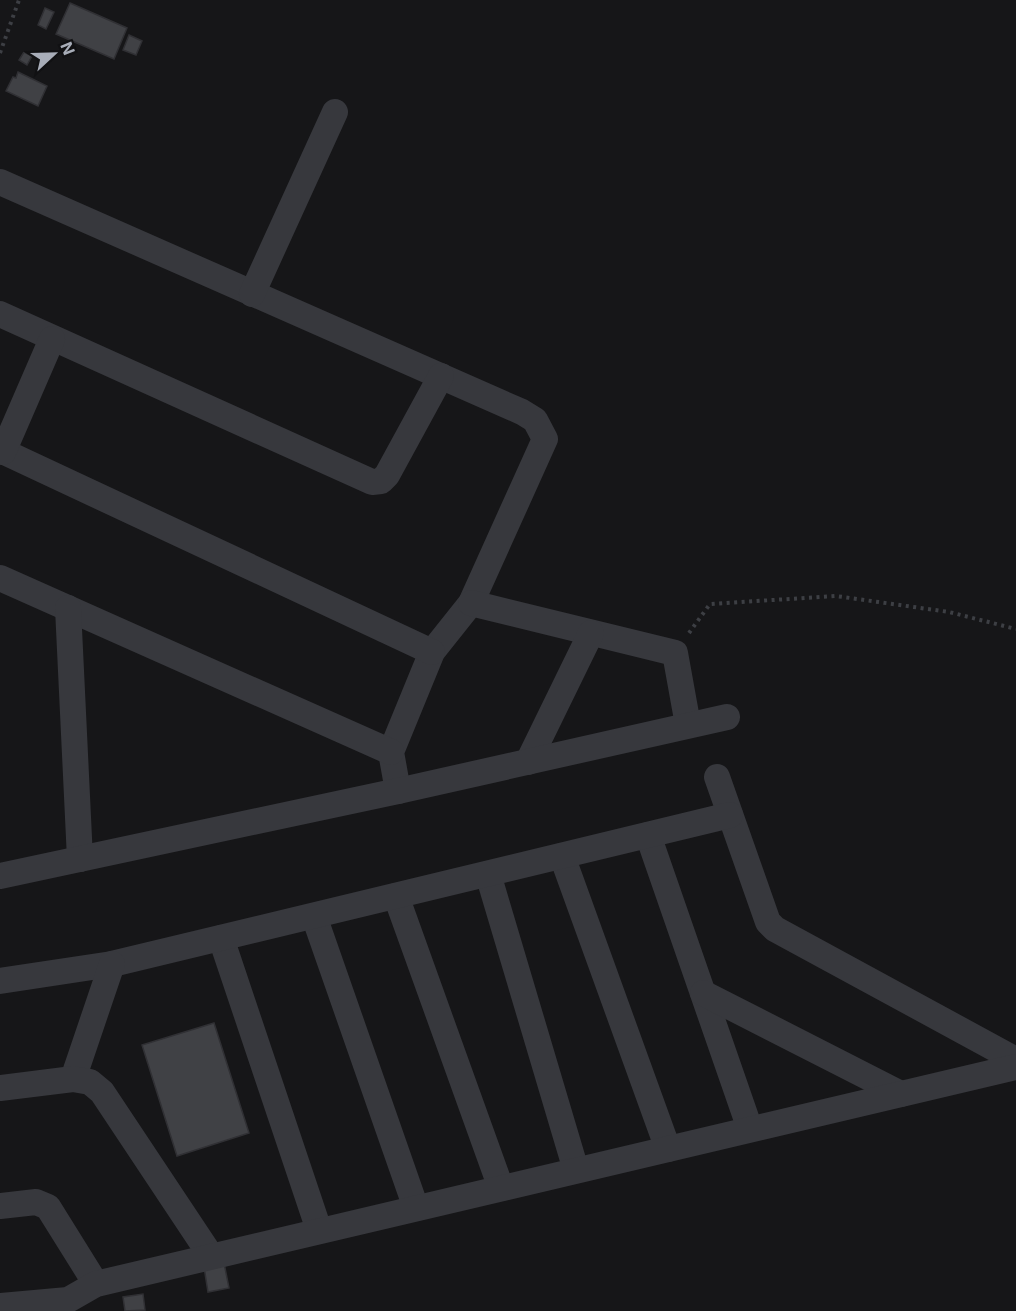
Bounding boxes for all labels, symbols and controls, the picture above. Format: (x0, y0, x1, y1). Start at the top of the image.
north arrow (24, 24, 84, 84)
text: N (56, 39, 79, 58)

